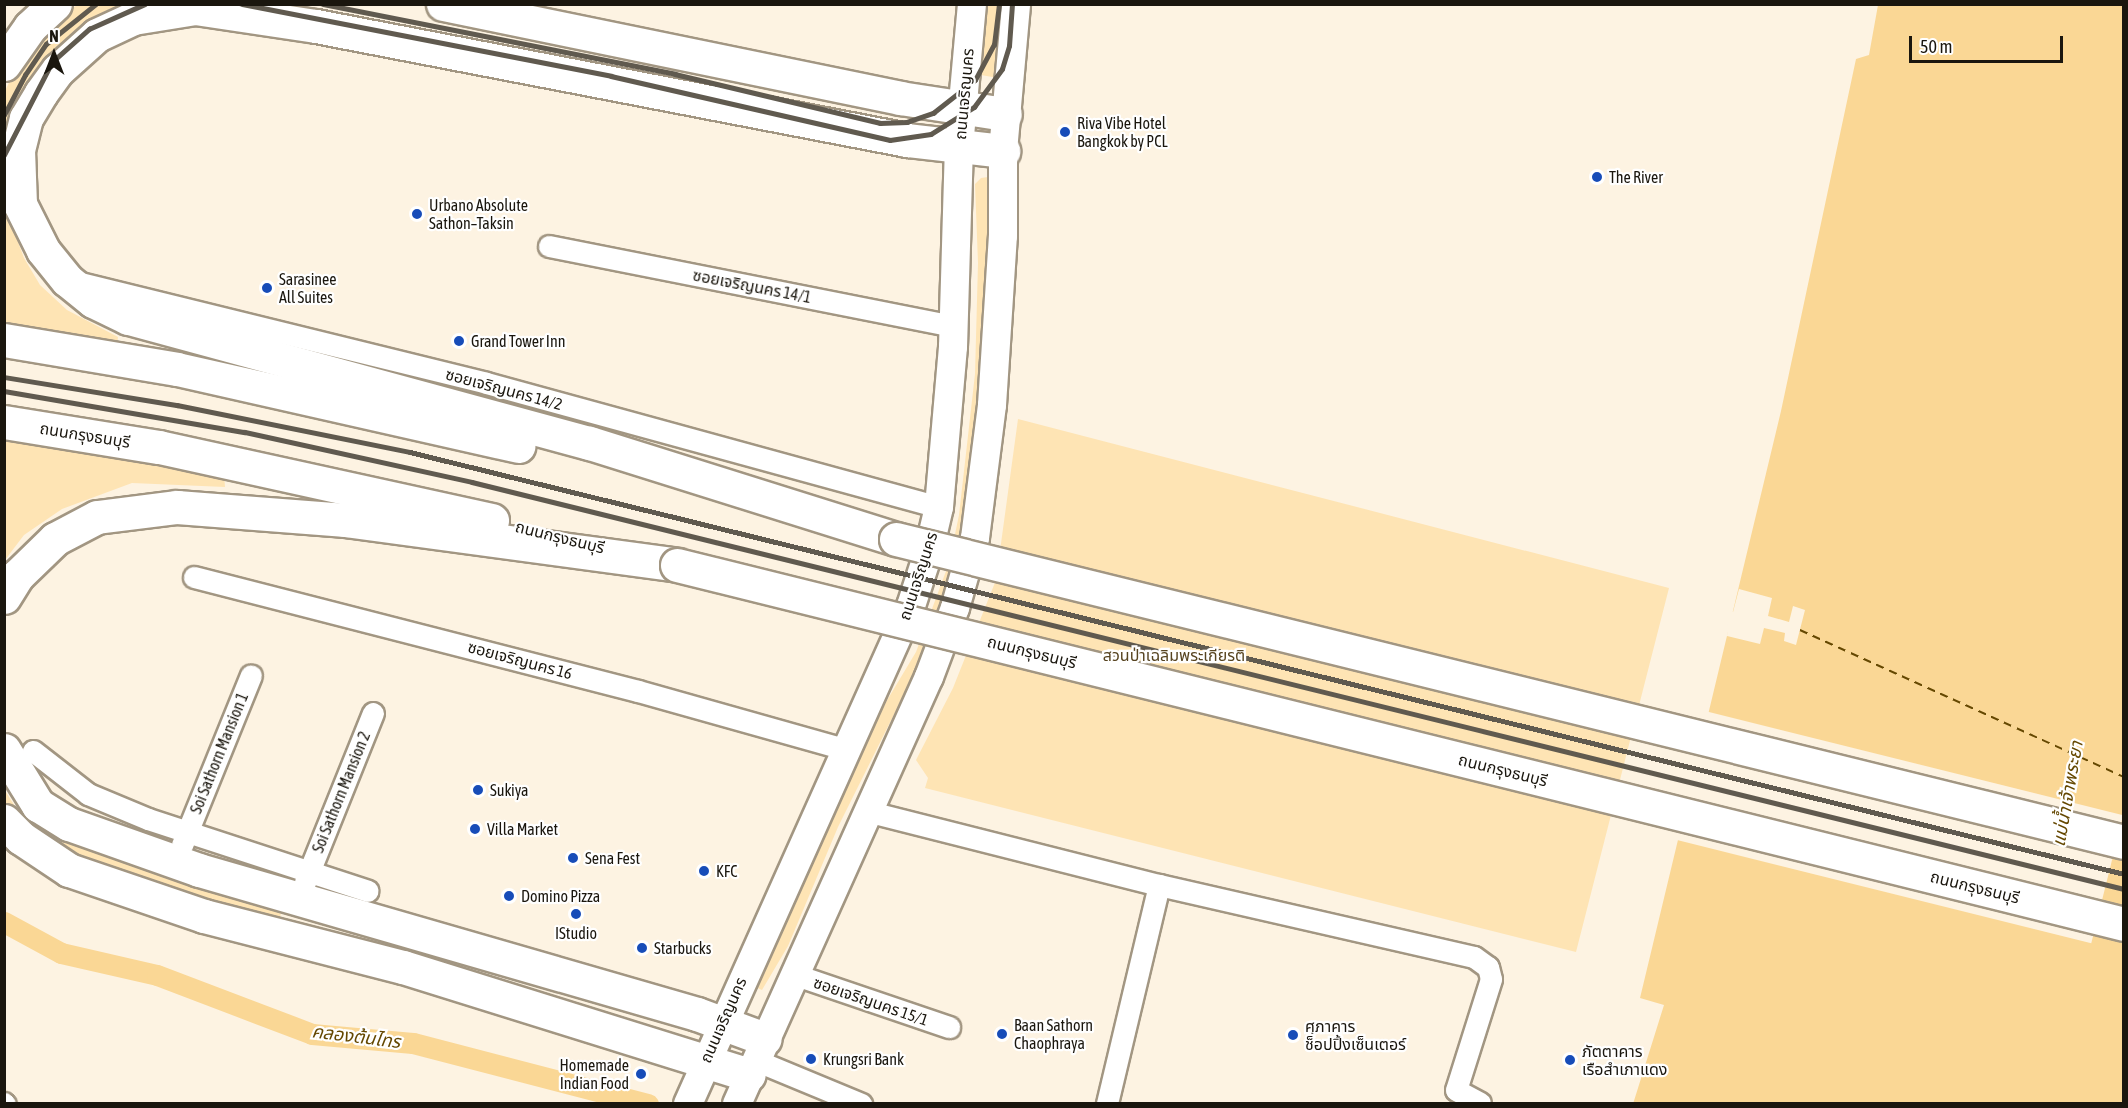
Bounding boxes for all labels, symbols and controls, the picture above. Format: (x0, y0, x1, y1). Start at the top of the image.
north arrow (24, 24, 84, 84)
scale bar (1912, 24, 2066, 62)
text: N (49, 27, 59, 45)
text: 50 m (1920, 36, 1952, 57)
street label: ถนนเจริญนคร (950, 47, 978, 141)
place label: Riva Vibe Hotel Bangkok by PCL (1077, 113, 1168, 151)
marker: Riva Vibe Hotel Bangkok by PCL (1058, 125, 1072, 139)
place label: The River (1609, 167, 1663, 187)
marker: The River (1590, 170, 1604, 184)
place label: Urbano Absolute Sathon–Taksin (429, 195, 528, 233)
marker: Urbano Absolute Sathon–Taksin (410, 207, 424, 221)
street label: ซอยเจริญนคร 14/1 (691, 265, 813, 307)
place label: Sarasinee All Suites (279, 269, 337, 307)
marker: Sarasinee All Suites (260, 281, 274, 295)
place label: Grand Tower Inn (471, 331, 565, 351)
marker: Grand Tower Inn (452, 334, 466, 348)
street label: ซอยเจริญนคร 14/2 (443, 364, 565, 414)
street label: ถนนกรุงธนบุรี (38, 418, 132, 452)
street label: ถนนกรุงธนบุรี (513, 517, 607, 557)
street label: ถนนเจริญนคร (895, 529, 941, 623)
street label: ถนนกรุงธนบุรี (985, 632, 1079, 672)
street label: ซอยเจริญนคร 16 (466, 637, 574, 683)
park label: สวนป่าเฉลิมพระเกียรติ (1103, 645, 1245, 665)
street label: Soi Sathorn Mansion 1 (186, 690, 252, 816)
street label: Soi Sathorn Mansion 2 (308, 729, 374, 855)
water label: แม่น้ำเจ้าพระยา (2048, 740, 2088, 848)
street label: ถนนกรุงธนบุรี (1456, 750, 1550, 790)
place label: Sukiya (490, 780, 529, 800)
marker: Sukiya (471, 783, 485, 797)
place label: Villa Market (487, 819, 558, 839)
marker: Villa Market (468, 822, 482, 836)
place label: Sena Fest (585, 848, 640, 868)
marker: Sena Fest (566, 851, 580, 865)
place label: KFC (716, 861, 737, 881)
marker: KFC (697, 864, 711, 878)
street label: ถนนกรุงธนบุรี (1928, 867, 2022, 907)
place label: Domino Pizza (521, 886, 600, 906)
marker: Domino Pizza (502, 889, 516, 903)
marker: IStudio (569, 907, 583, 921)
place label: IStudio (555, 923, 597, 943)
place label: Starbucks (654, 938, 711, 958)
marker: Starbucks (635, 941, 649, 955)
street label: ซอยเจริญนคร 15/1 (811, 972, 931, 1030)
street label: ถนนเจริญนคร (696, 974, 750, 1066)
place label: Baan Sathorn Chaophraya (1014, 1015, 1093, 1053)
place label: ศุภาคาร ช็อปปิ้งเซ็นเตอร์ (1305, 1016, 1406, 1054)
water label: คลองต้นไทร (311, 1021, 401, 1053)
marker: Baan Sathorn Chaophraya (995, 1027, 1009, 1041)
marker: ศุภาคาร ช็อปปิ้งเซ็นเตอร์ (1286, 1028, 1300, 1042)
place label: ภัตตาคาร เรือสำเภาแดง (1582, 1041, 1667, 1079)
place label: Krungsri Bank (823, 1049, 904, 1069)
marker: Krungsri Bank (804, 1052, 818, 1066)
marker: ภัตตาคาร เรือสำเภาแดง (1563, 1053, 1577, 1067)
place label: Homemade Indian Food (560, 1055, 629, 1093)
marker: Homemade Indian Food (634, 1067, 648, 1081)

